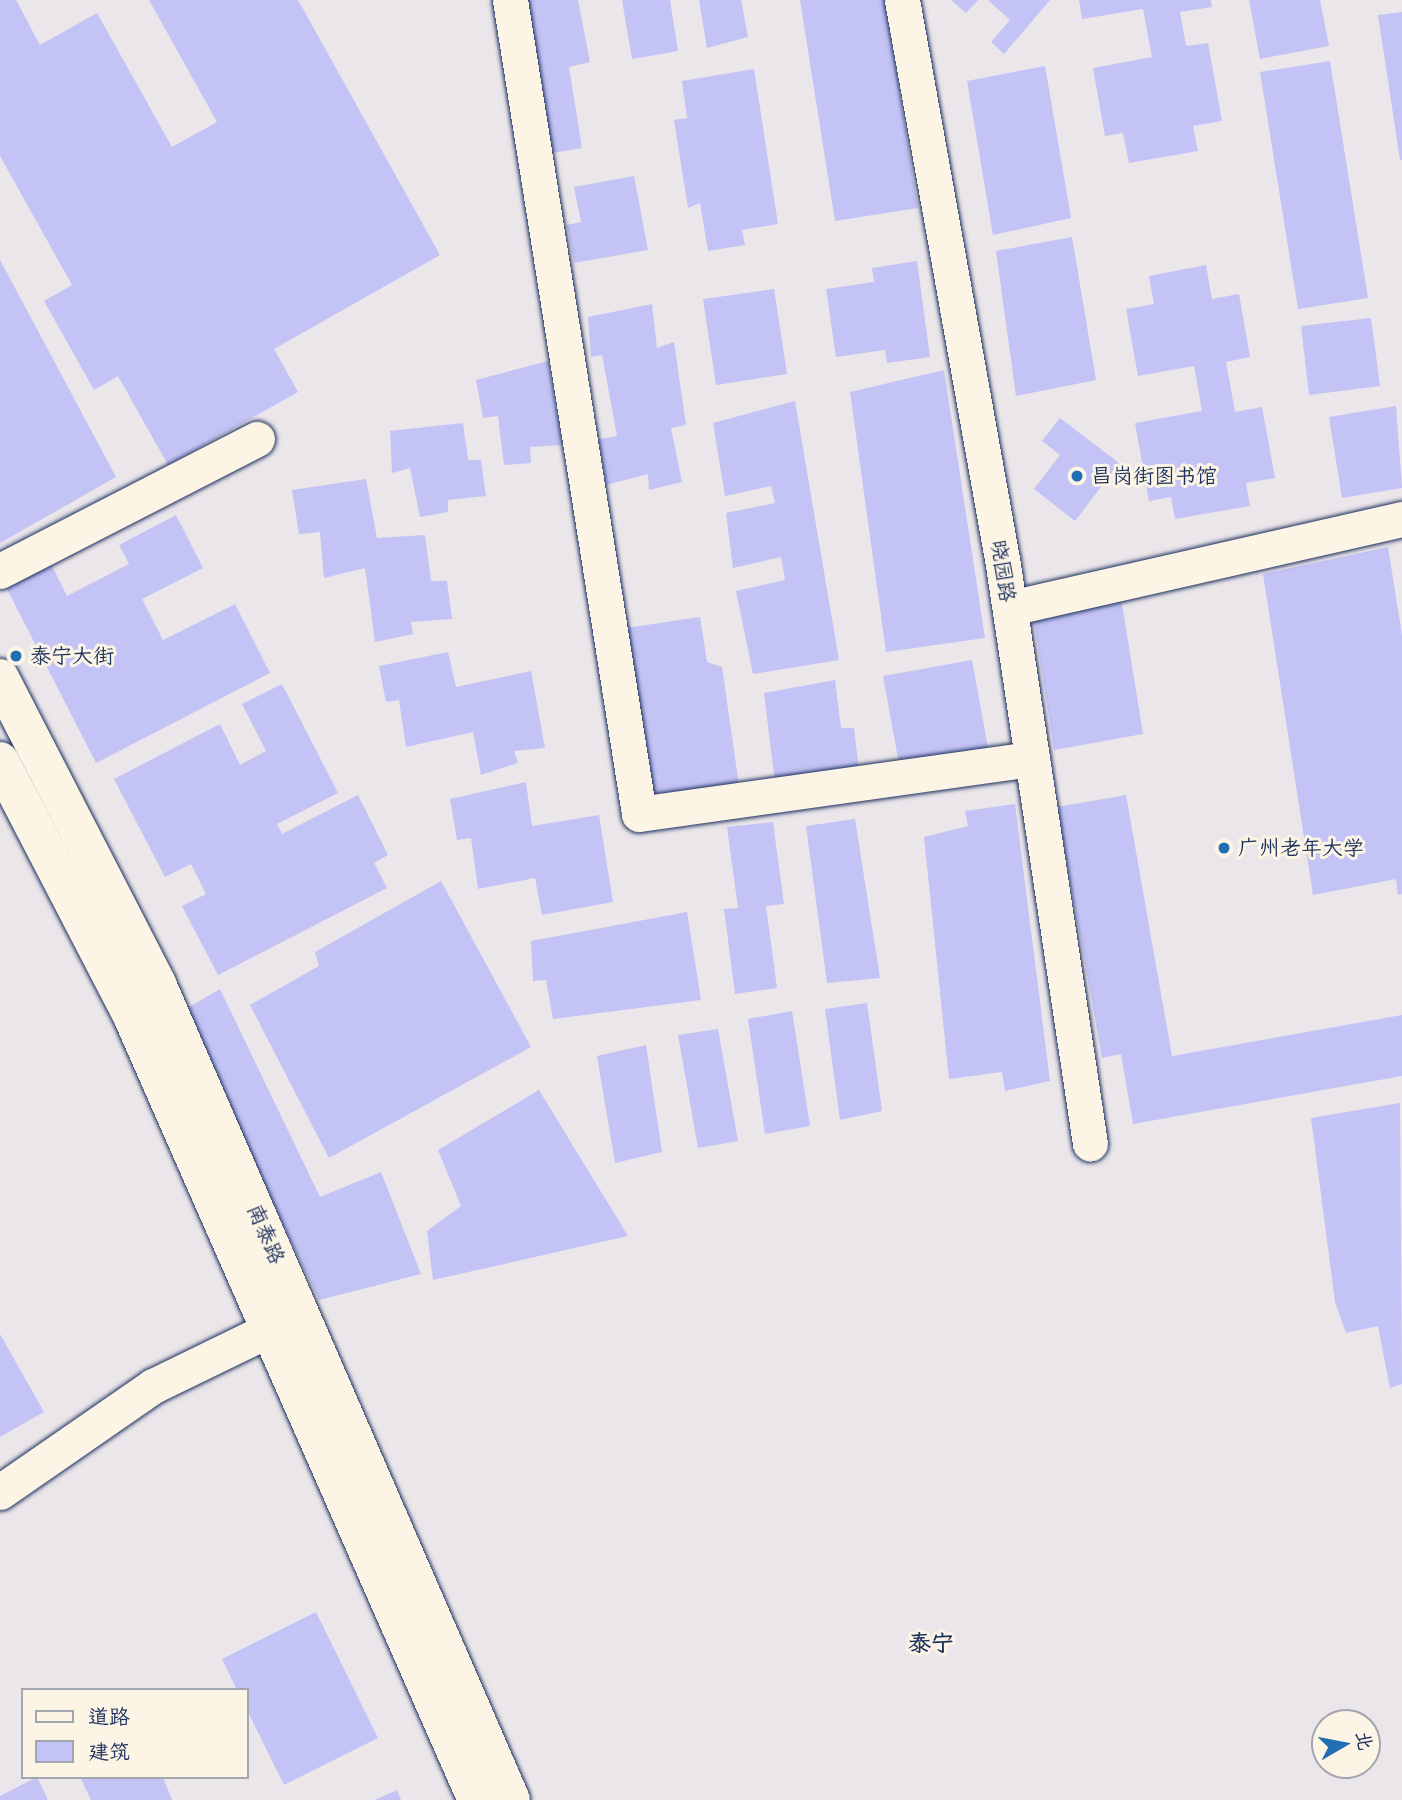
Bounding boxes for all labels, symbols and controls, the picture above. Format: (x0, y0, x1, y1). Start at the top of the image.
place label: 昌岗街图书馆 (1091, 463, 1217, 489)
marker: 昌岗街图书馆 (1069, 468, 1085, 484)
street label: 晓园路 (986, 538, 1020, 604)
place label: 泰宁大街 (30, 643, 114, 669)
marker: 泰宁大街 (8, 648, 24, 664)
place label: 广州老年大学 (1238, 835, 1364, 861)
marker: 广州老年大学 (1216, 840, 1232, 856)
street label: 南泰路 (242, 1200, 290, 1268)
district label: 泰宁 (908, 1629, 954, 1657)
legend (21, 1688, 248, 1779)
text: 道路 (88, 1702, 130, 1731)
north arrow (1311, 1709, 1381, 1779)
text: 北 (1350, 1729, 1379, 1752)
text: 建筑 (88, 1737, 130, 1766)

